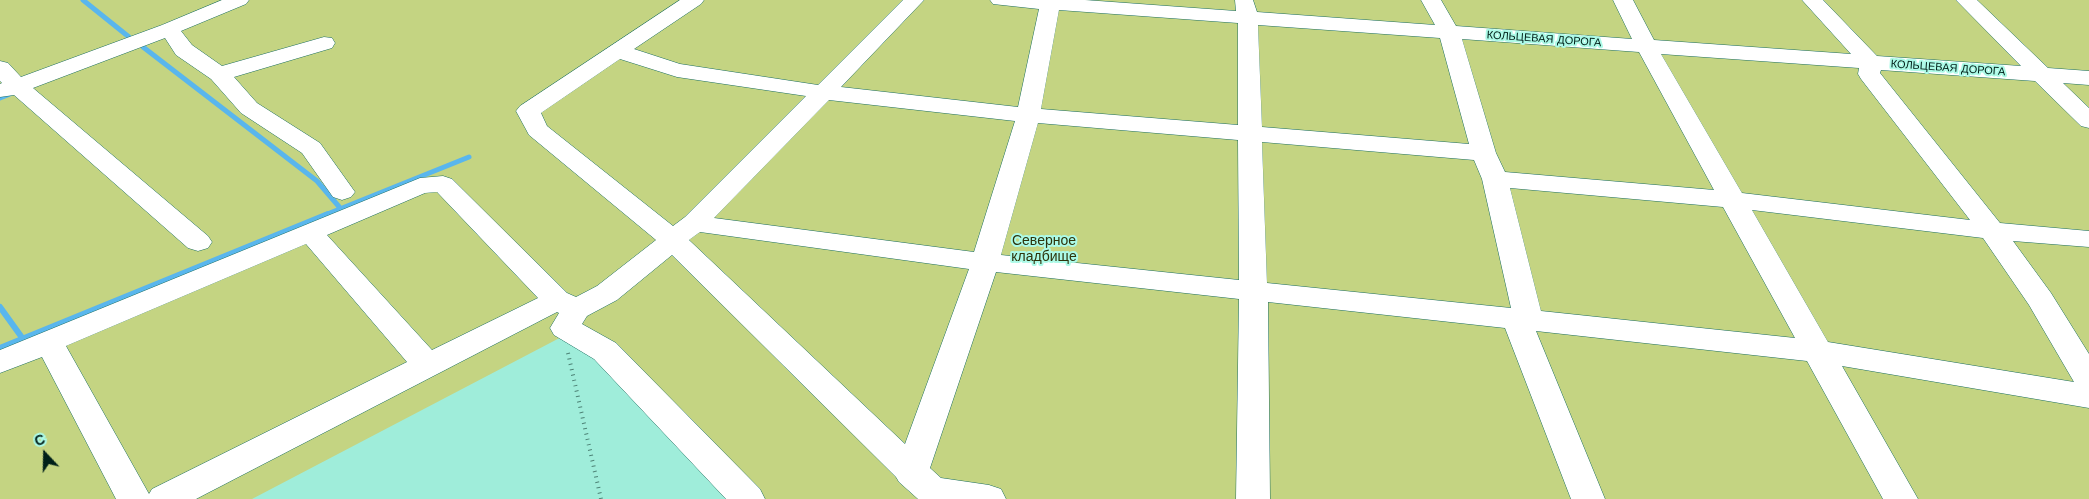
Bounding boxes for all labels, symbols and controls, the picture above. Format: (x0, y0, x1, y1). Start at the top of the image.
street label: КОЛЬЦЕВАЯ ДОРОГА (1486, 28, 1602, 50)
street label: КОЛЬЦЕВАЯ ДОРОГА (1890, 57, 2006, 79)
park label: Северное кладбище (1011, 233, 1077, 266)
north arrow (20, 429, 70, 479)
text: С (32, 431, 47, 449)

